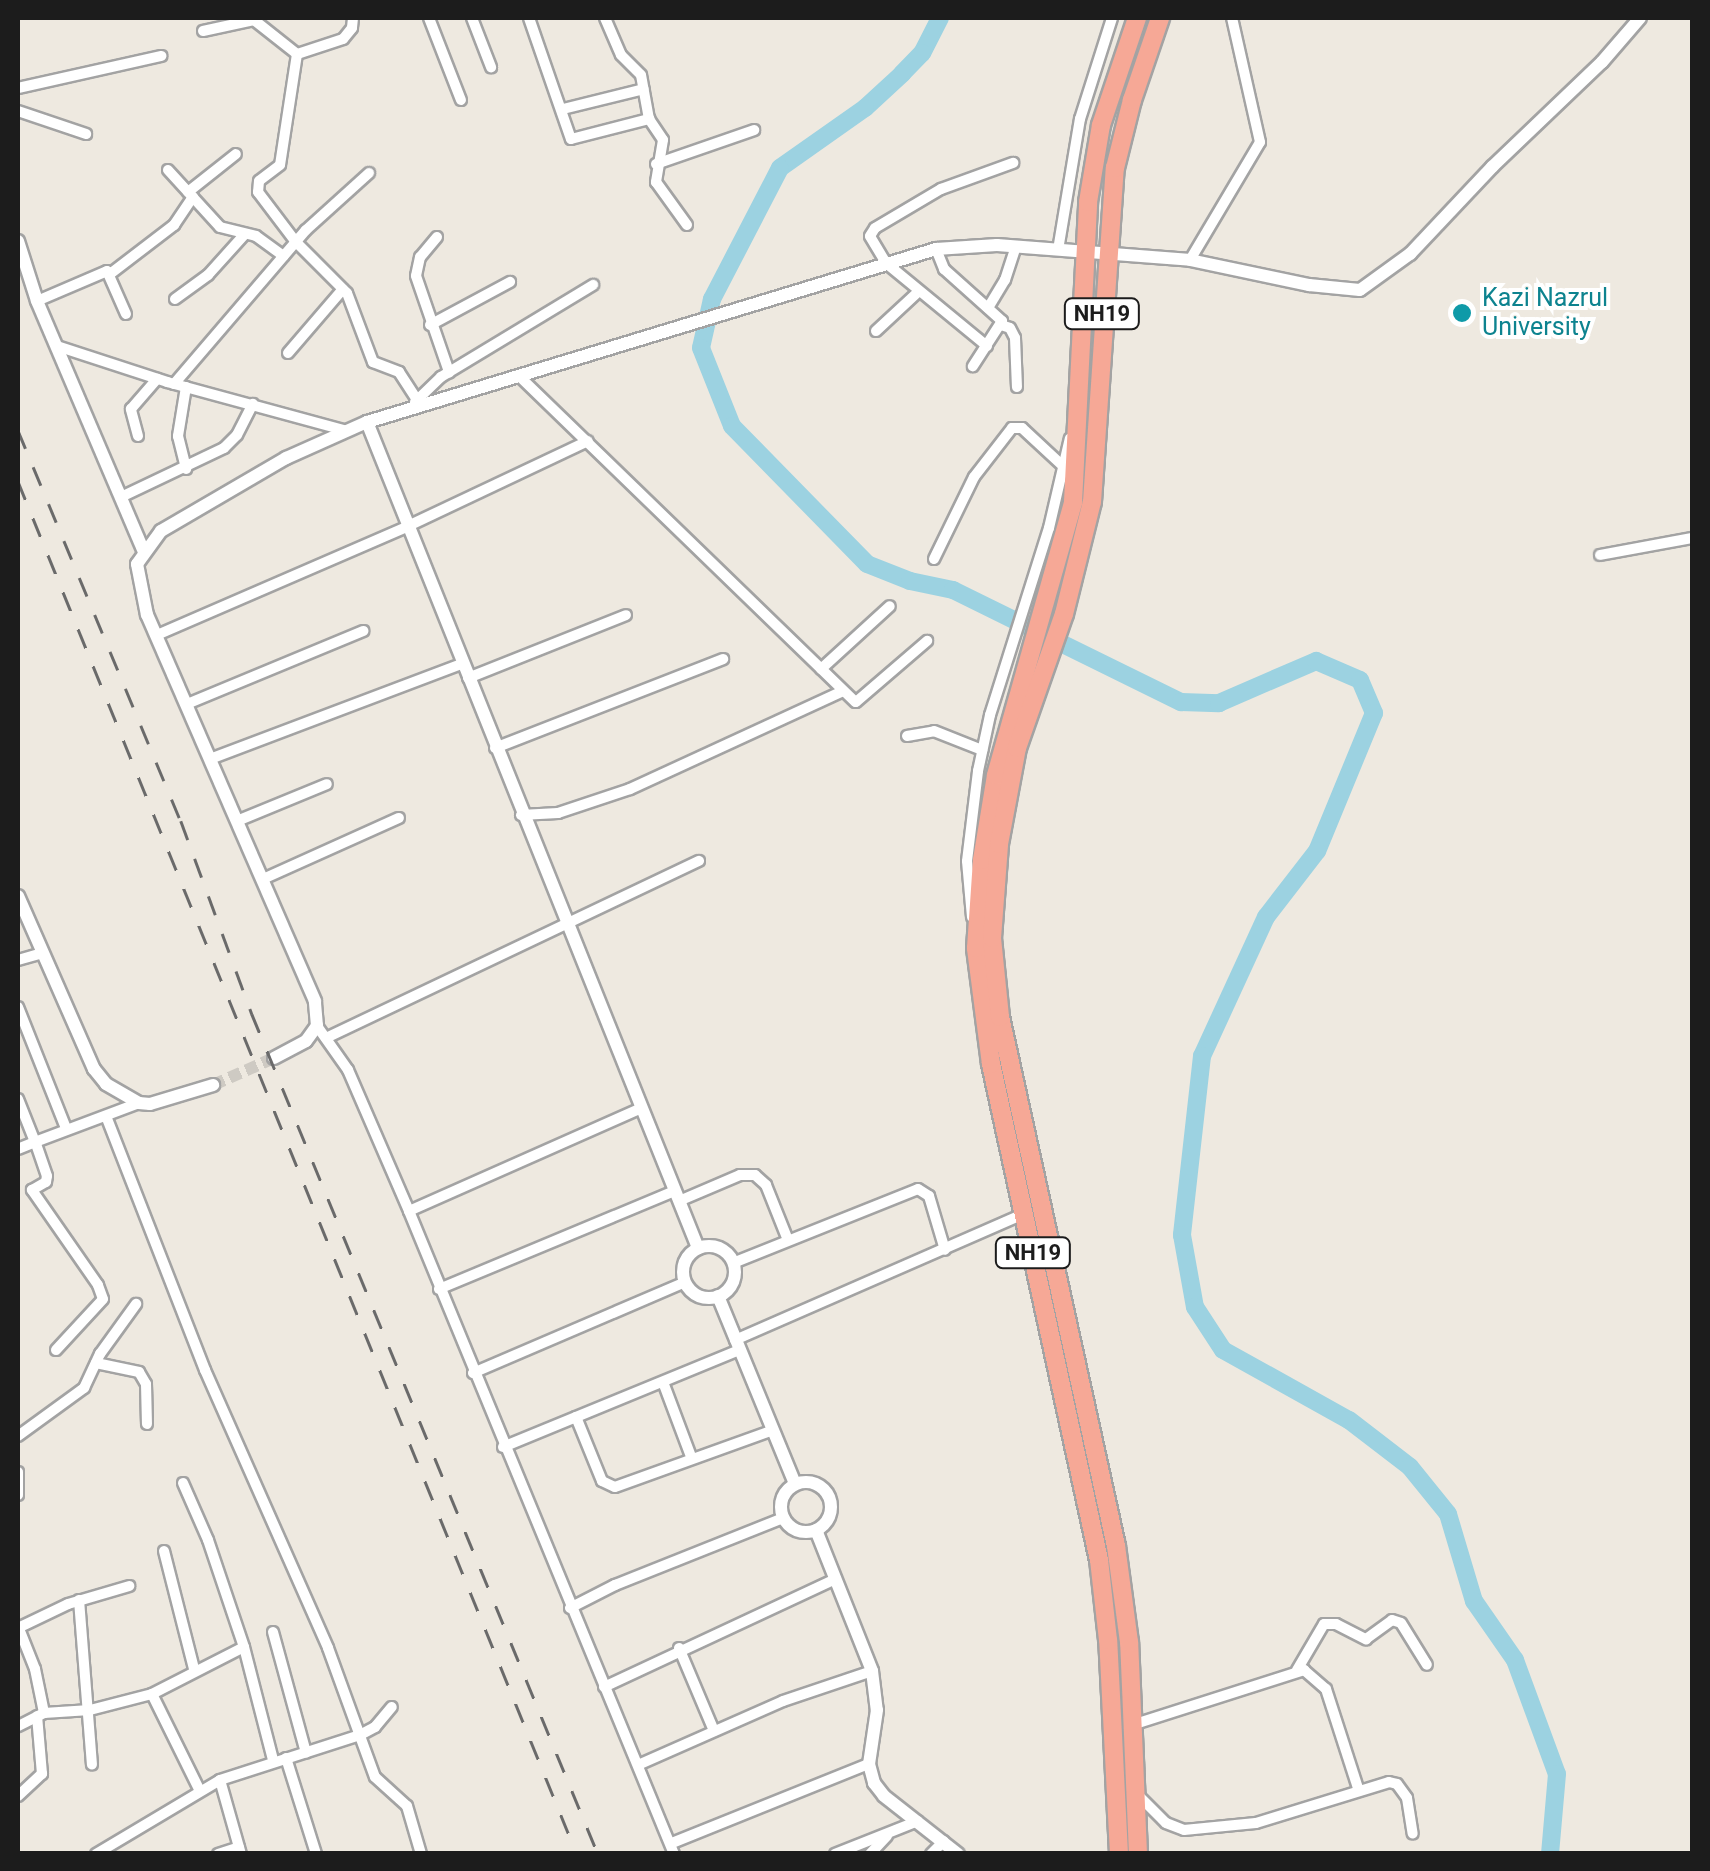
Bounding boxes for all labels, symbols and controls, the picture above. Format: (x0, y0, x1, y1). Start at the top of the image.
place label: Kazi Nazrul University (1482, 284, 1608, 343)
road number: NH19 (1062, 297, 1142, 331)
marker: Kazi Nazrul University (1451, 302, 1473, 324)
road number: NH19 (993, 1236, 1073, 1270)

